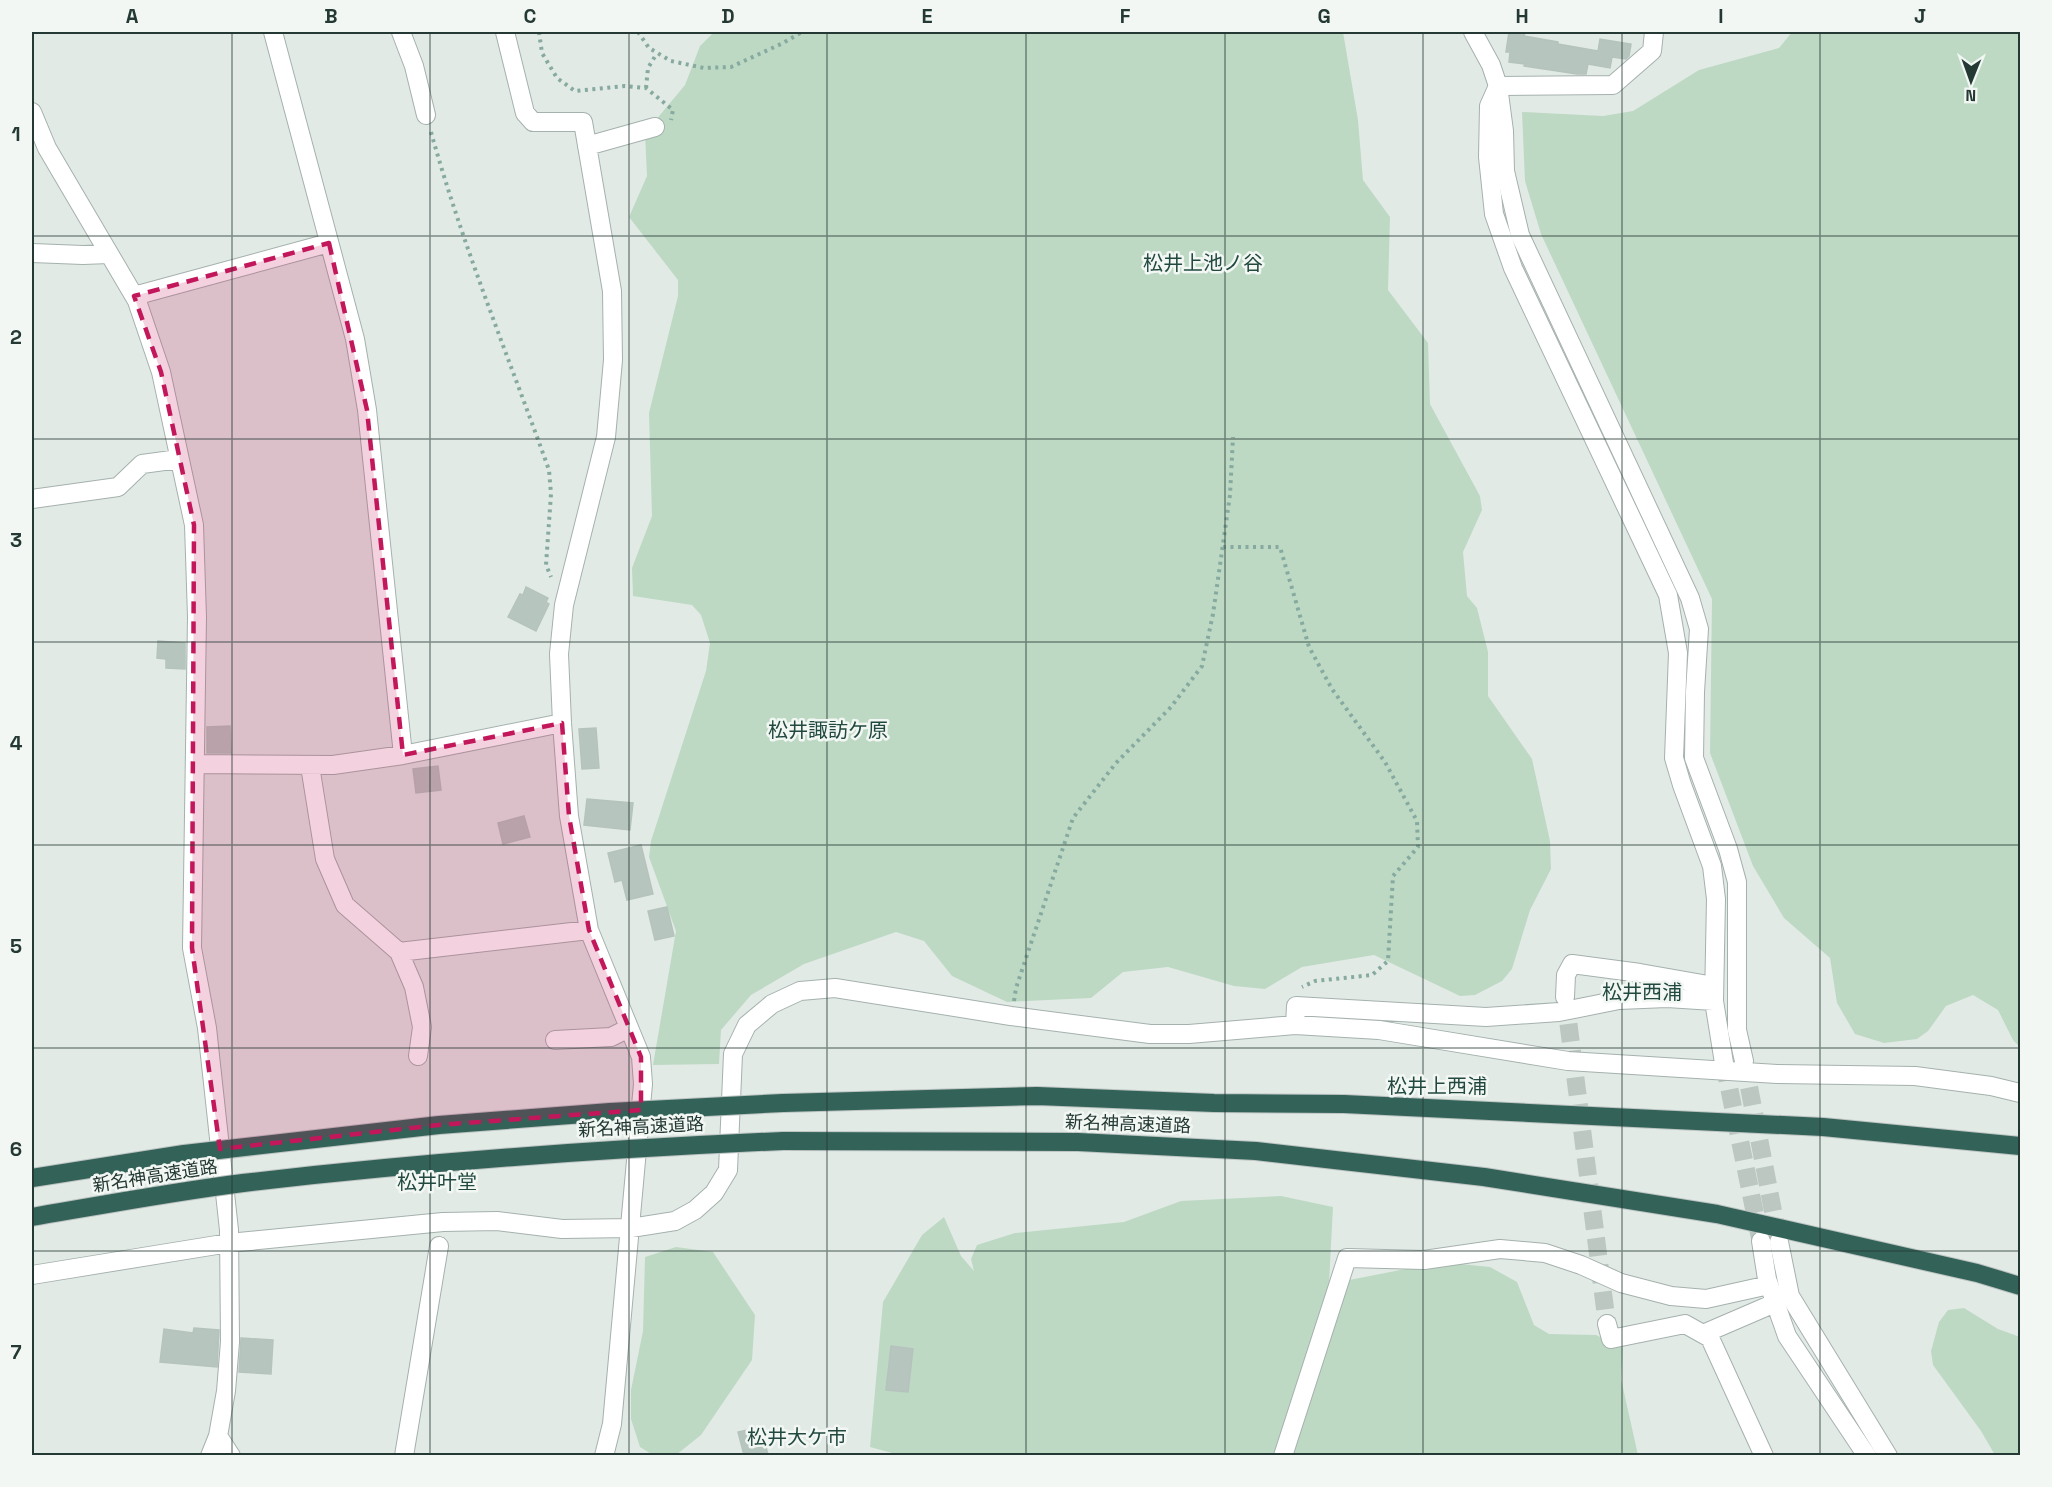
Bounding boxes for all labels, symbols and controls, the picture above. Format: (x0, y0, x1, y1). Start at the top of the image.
text: A (126, 3, 139, 29)
text: B (324, 3, 338, 29)
text: C (524, 3, 537, 29)
text: D (721, 3, 735, 29)
text: E (921, 3, 933, 29)
text: F (1120, 3, 1131, 29)
text: G (1317, 3, 1331, 29)
text: H (1515, 3, 1529, 29)
text: I (1718, 3, 1724, 29)
text: J (1914, 3, 1926, 29)
north arrow (1941, 51, 2001, 111)
text: N (1965, 85, 1976, 106)
text: 1 (11, 121, 21, 147)
district label: 松井上池ノ谷 (1143, 250, 1263, 276)
text: 2 (10, 324, 22, 350)
text: 3 (10, 527, 22, 553)
district label: 松井諏訪ケ原 (768, 717, 888, 743)
text: 4 (10, 730, 23, 756)
text: 5 (10, 933, 22, 959)
district label: 松井西浦 (1602, 979, 1682, 1005)
district label: 松井上西浦 (1387, 1073, 1487, 1099)
street label: 新名神高速道路 (1065, 1110, 1191, 1137)
street label: 新名神高速道路 (577, 1112, 704, 1141)
text: 6 (10, 1136, 22, 1162)
street label: 新名神高速道路 (91, 1154, 219, 1197)
district label: 松井叶堂 (397, 1169, 477, 1195)
text: 7 (10, 1339, 22, 1365)
district label: 松井大ケ市 (747, 1424, 847, 1450)

